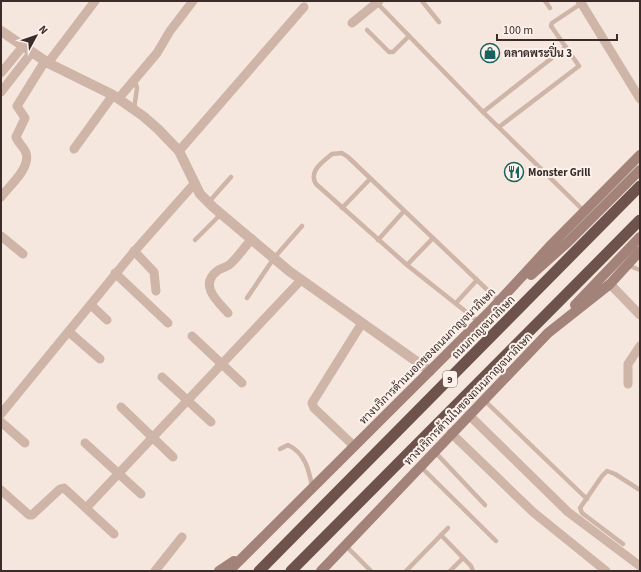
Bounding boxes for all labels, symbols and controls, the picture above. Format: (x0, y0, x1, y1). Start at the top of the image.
north arrow (16, 16, 56, 56)
scale bar (497, 16, 617, 42)
text: N (35, 22, 51, 38)
text: 100 m (503, 22, 533, 39)
shop icon: ตลาดพระปิ่น 3 (479, 42, 501, 64)
place label: ตลาดพระปิ่น 3 (504, 42, 572, 61)
restaurant icon: Monster Grill (503, 161, 525, 183)
place label: Monster Grill (528, 165, 591, 180)
street label: ทางบริการด้านนอกของถนนกาญจนาภิเษก (356, 285, 499, 428)
street label: ถนนกาญจนาภิเษก (448, 292, 518, 362)
street label: ทางบริการด้านในของถนนกาญจนาภิเษก (400, 329, 536, 469)
road number: 9 (443, 371, 457, 387)

